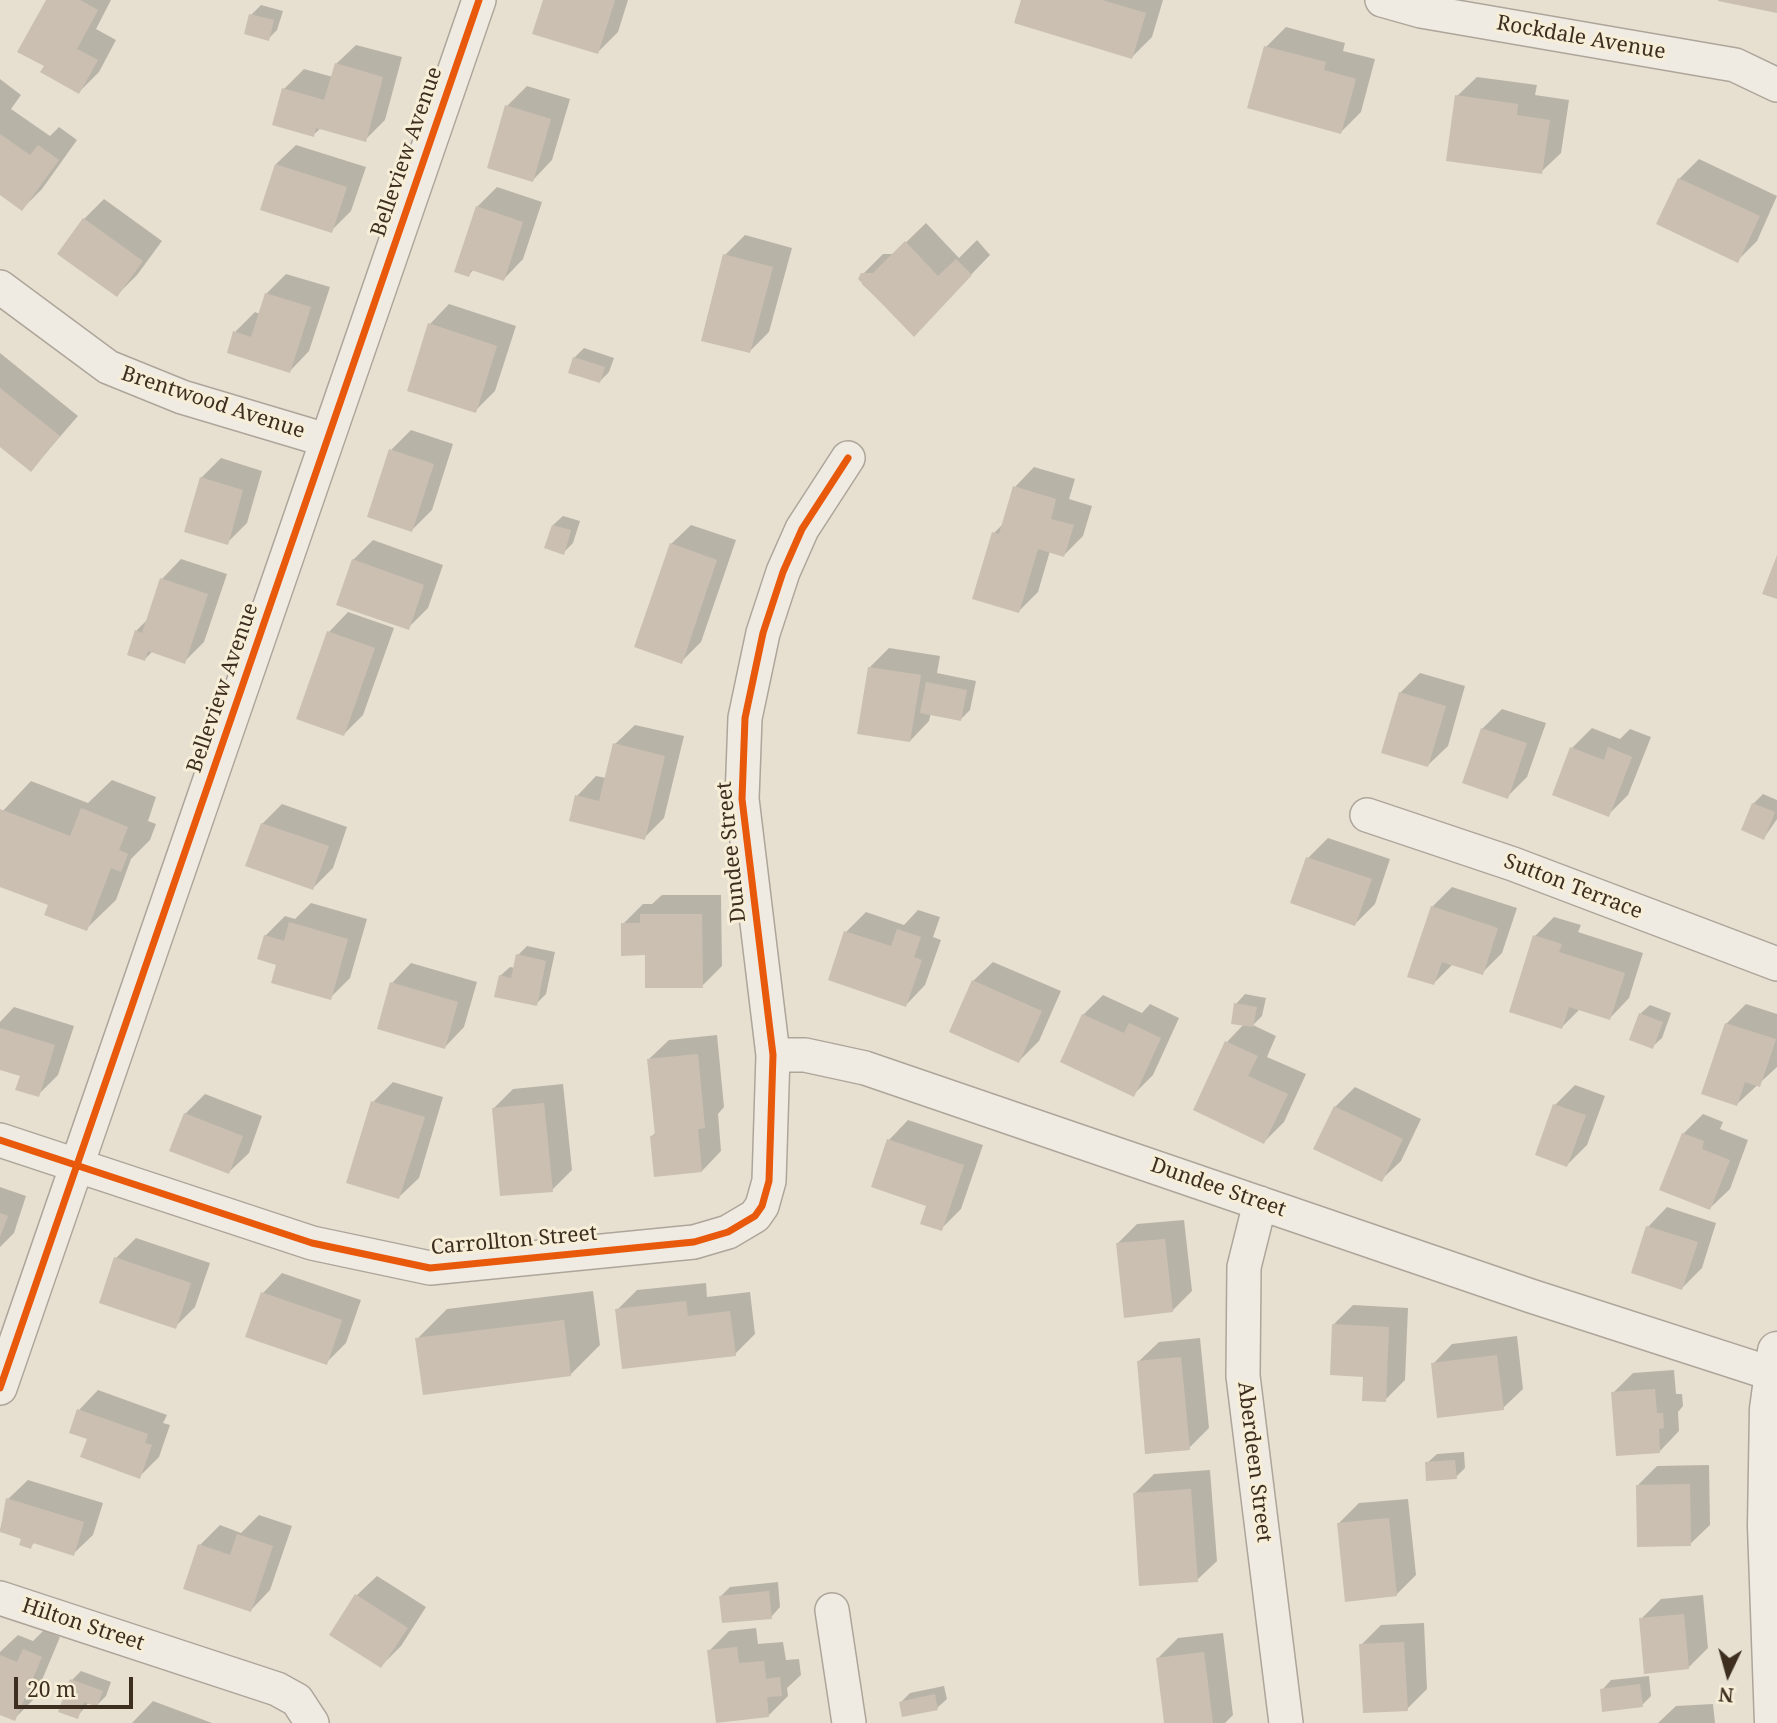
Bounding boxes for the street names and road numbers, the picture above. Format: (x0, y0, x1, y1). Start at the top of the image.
street label: Rockdale Avenue (1495, 11, 1667, 65)
street label: Belleview Avenue (366, 64, 448, 240)
street label: Brentwood Avenue (118, 361, 308, 445)
street label: Belleview Avenue (182, 600, 264, 776)
street label: Dundee Street (712, 780, 752, 924)
street label: Sutton Terrace (1500, 849, 1646, 925)
street label: Dundee Street (1147, 1153, 1289, 1223)
street label: Carrollton Street (430, 1221, 598, 1261)
street label: Aberdeen Street (1232, 1380, 1276, 1544)
street label: Hilton Street (19, 1593, 147, 1657)

